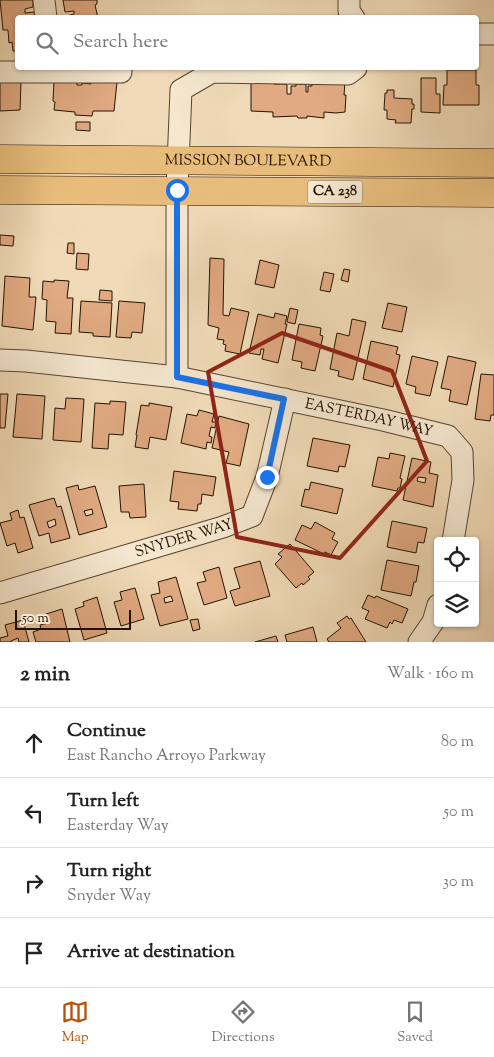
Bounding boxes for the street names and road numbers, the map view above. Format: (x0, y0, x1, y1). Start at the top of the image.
street label: MISSION BOULEVARD (165, 150, 332, 172)
road number: CA 238 (308, 180, 362, 203)
street label: EASTERDAY WAY (303, 393, 435, 442)
street label: SNYDER WAY (132, 513, 237, 563)

